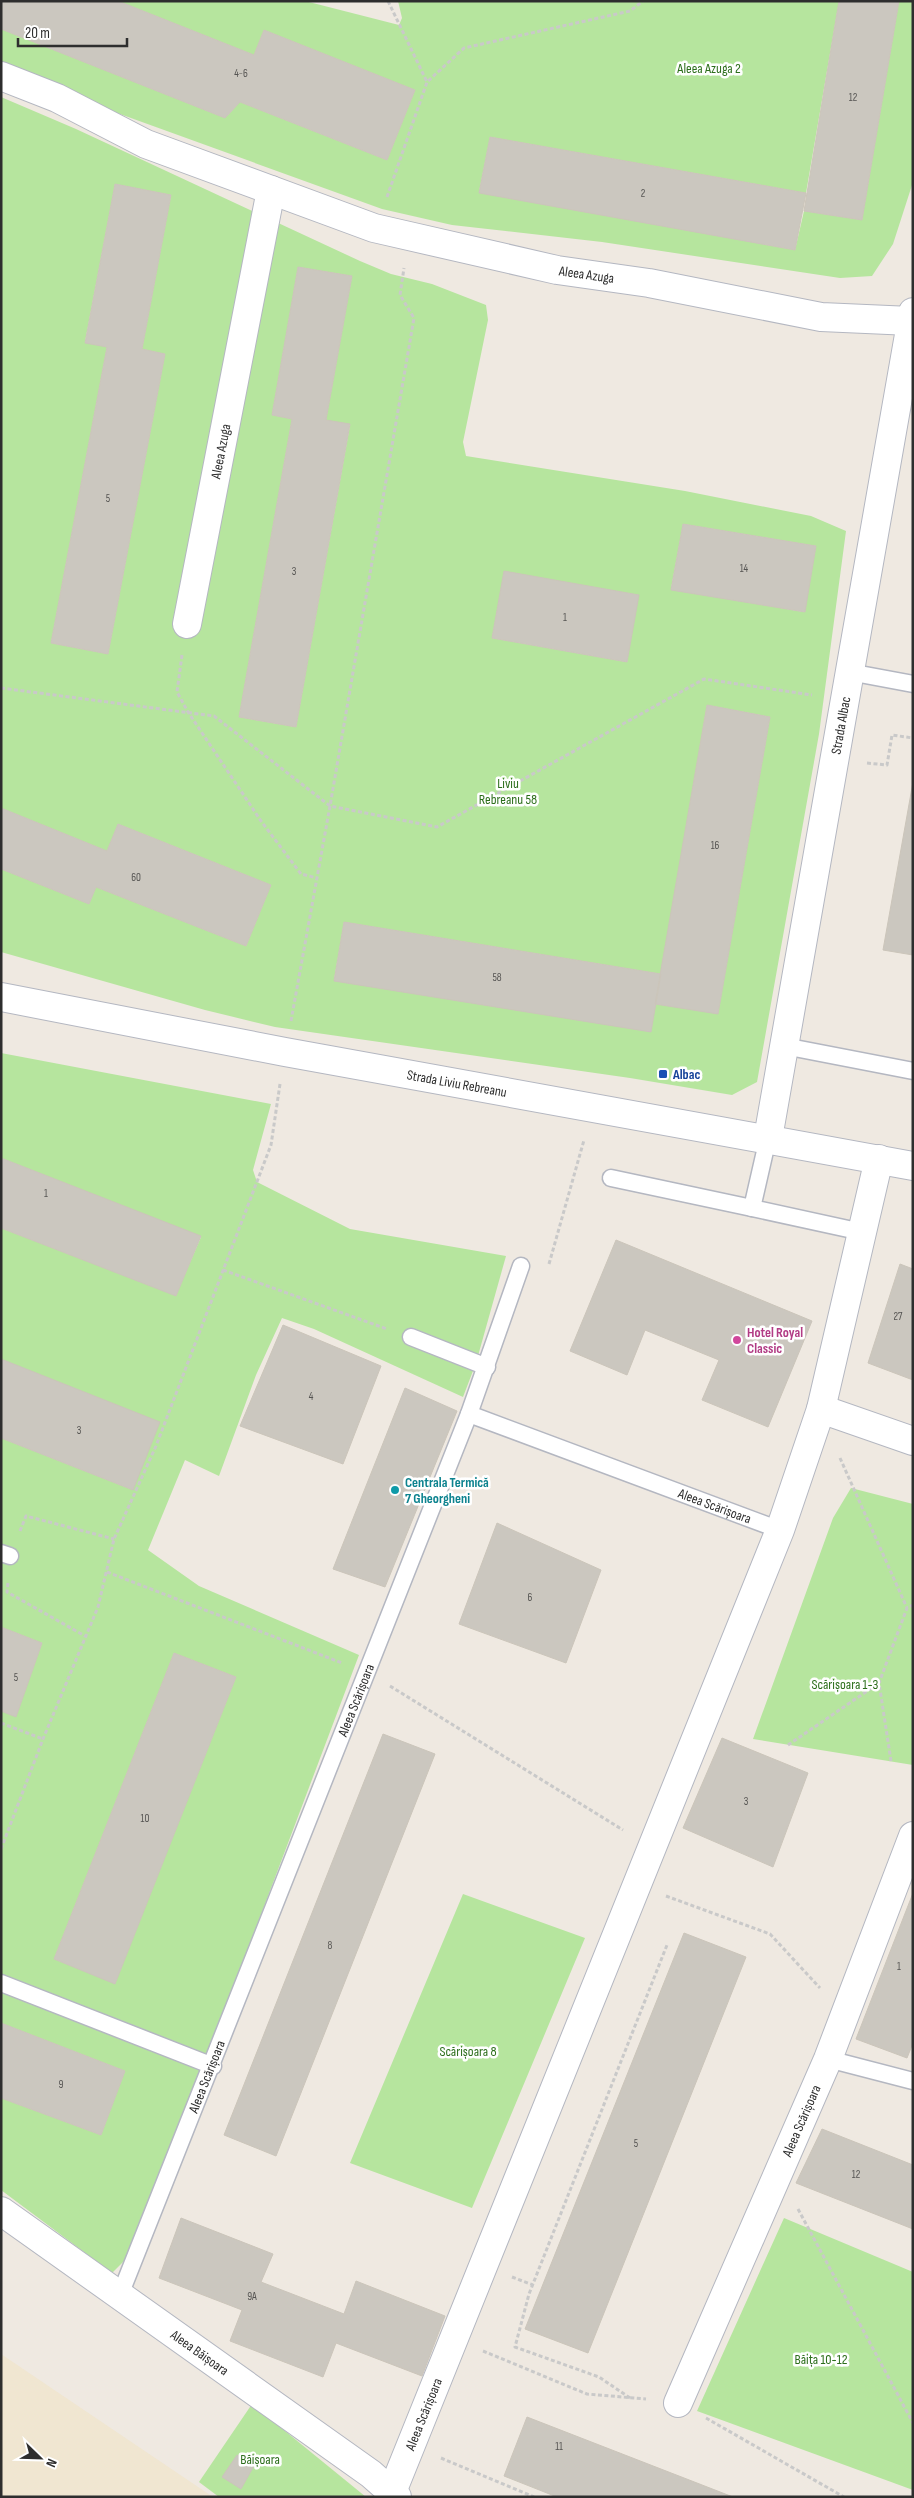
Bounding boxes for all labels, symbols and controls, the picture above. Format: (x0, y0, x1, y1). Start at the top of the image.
scale bar (18, 15, 126, 47)
text: 20 m (25, 24, 50, 43)
park label: Aleea Azuga 2 (676, 60, 741, 77)
house number: 4-6 (234, 67, 248, 80)
house number: 12 (849, 91, 858, 104)
house number: 2 (641, 187, 646, 200)
street label: Aleea Azuga (557, 262, 615, 286)
street label: Aleea Azuga (207, 422, 234, 481)
house number: 5 (106, 492, 110, 505)
house number: 14 (740, 562, 749, 575)
house number: 3 (292, 565, 297, 578)
house number: 1 (563, 611, 567, 624)
street label: Strada Albac (827, 695, 854, 756)
park label: Liviu Rebreanu 58 (479, 775, 537, 808)
house number: 16 (711, 839, 720, 852)
house number: 60 (131, 871, 141, 884)
house number: 58 (492, 971, 502, 984)
street label: Strada Liviu Rebreanu (406, 1066, 508, 1101)
place label: Albac (672, 1066, 700, 1083)
marker: Albac (657, 1068, 669, 1080)
house number: 1 (44, 1187, 48, 1200)
house number: 27 (894, 1310, 903, 1323)
place label: Hotel Royal Classic (747, 1324, 803, 1357)
marker: Hotel Royal Classic (731, 1334, 743, 1346)
house number: 4 (309, 1390, 314, 1403)
house number: 3 (77, 1424, 82, 1437)
place label: Centrala Termică 7 Gheorgheni (405, 1474, 489, 1507)
marker: Centrala Termică 7 Gheorgheni (389, 1484, 401, 1496)
street label: Aleea Scărișoara (675, 1484, 754, 1527)
house number: 6 (528, 1591, 533, 1604)
street label: Aleea Scărișoara (333, 1661, 378, 1740)
house number: 5 (14, 1671, 18, 1684)
park label: Scărișoara 1-3 (812, 1676, 879, 1693)
house number: 3 (744, 1795, 749, 1808)
house number: 10 (141, 1812, 149, 1825)
house number: 8 (328, 1939, 333, 1952)
house number: 1 (897, 1960, 901, 1973)
street label: Aleea Scărișoara (184, 2038, 229, 2116)
park label: Scărișoara 8 (439, 2043, 497, 2060)
house number: 9 (59, 2078, 64, 2091)
street label: Aleea Scărișoara (778, 2082, 824, 2160)
house number: 5 (634, 2137, 638, 2150)
house number: 12 (852, 2168, 861, 2181)
house number: 9A (247, 2290, 257, 2303)
street label: Aleea Băișoara (167, 2325, 232, 2379)
park label: Băița 10-12 (794, 2351, 848, 2368)
street label: Aleea Scărișoara (401, 2375, 446, 2454)
north arrow (15, 2433, 65, 2483)
house number: 11 (555, 2440, 563, 2453)
park label: Băișoara (240, 2451, 280, 2468)
text: N (42, 2456, 61, 2470)

